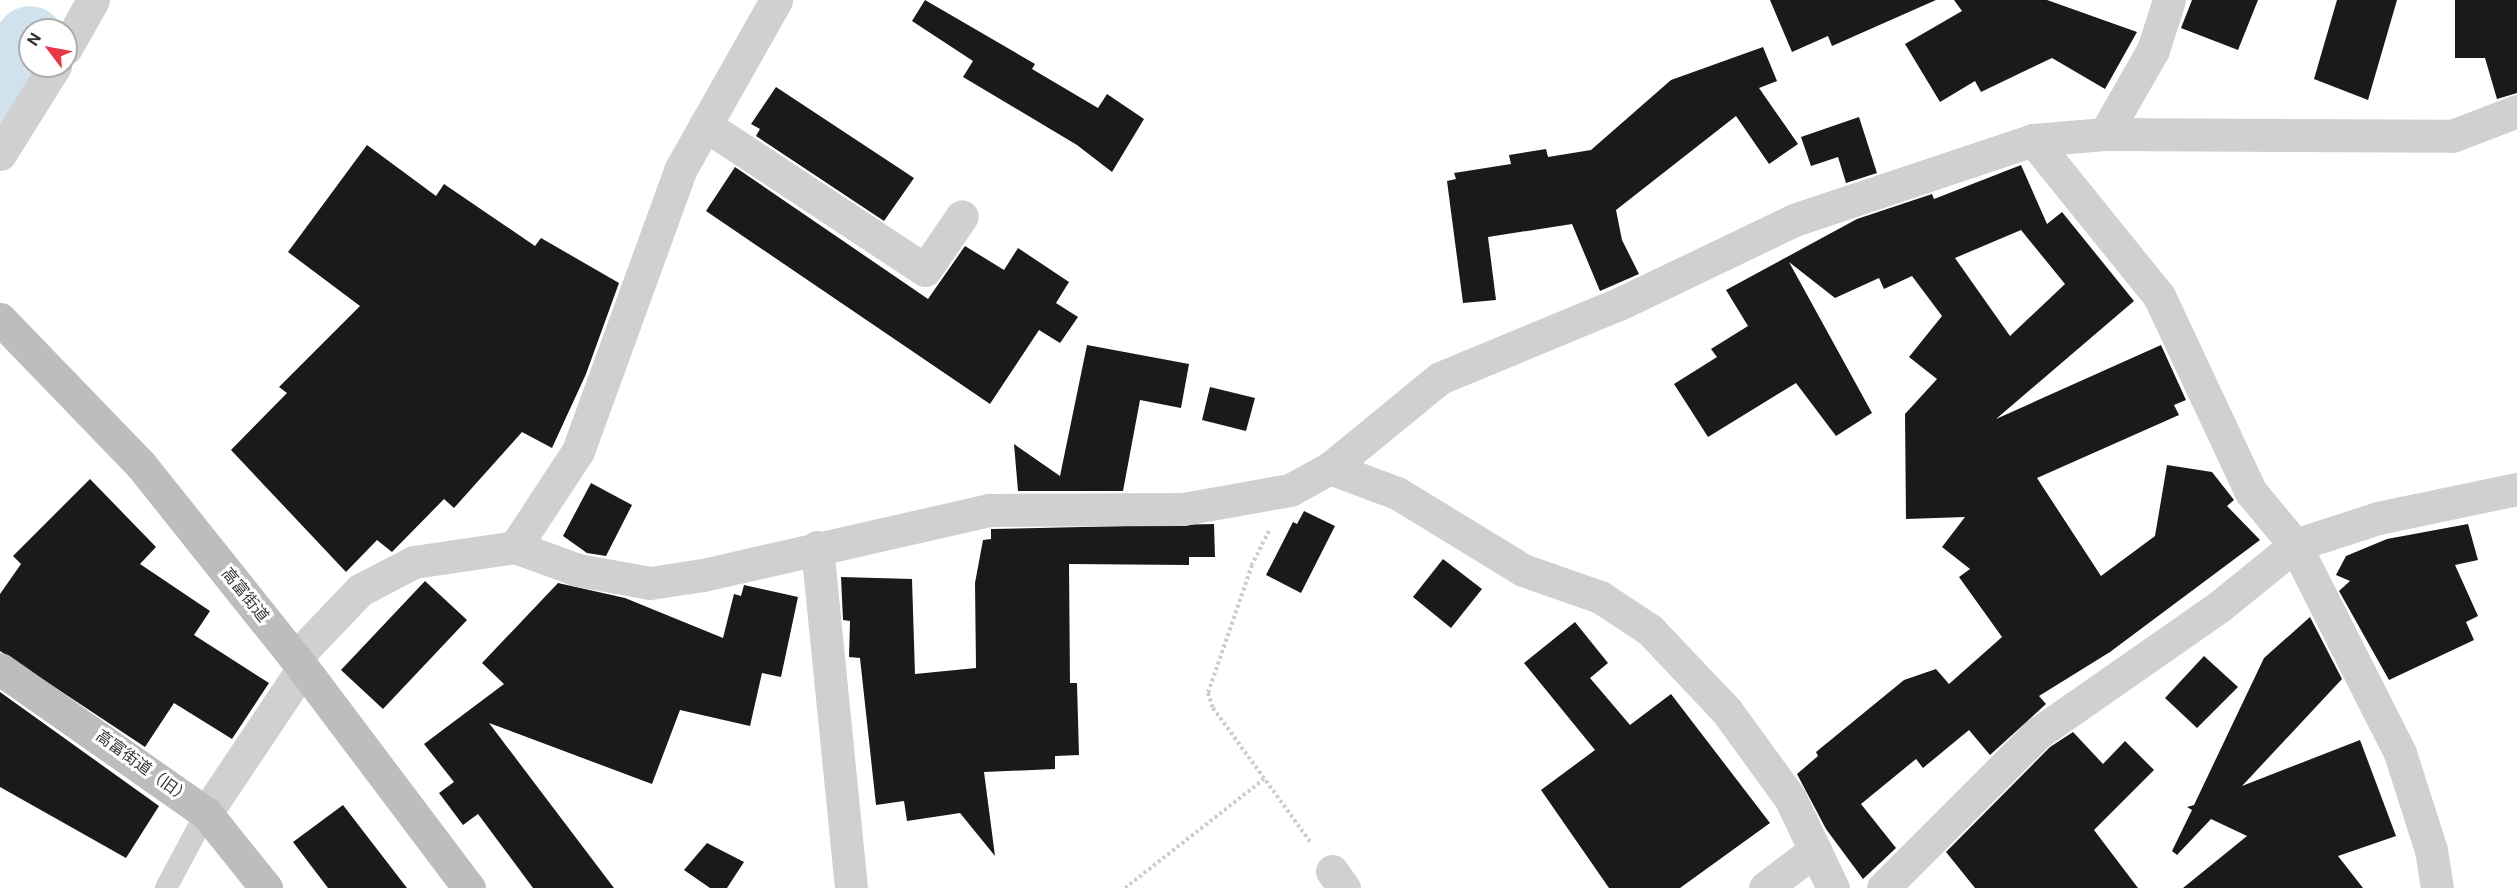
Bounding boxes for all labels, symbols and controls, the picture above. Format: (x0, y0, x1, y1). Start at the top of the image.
north arrow (18, 18, 78, 78)
text: N (23, 29, 45, 49)
street label: 高富街道 (217, 564, 273, 626)
street label: 高富街道（旧） (92, 726, 194, 808)

